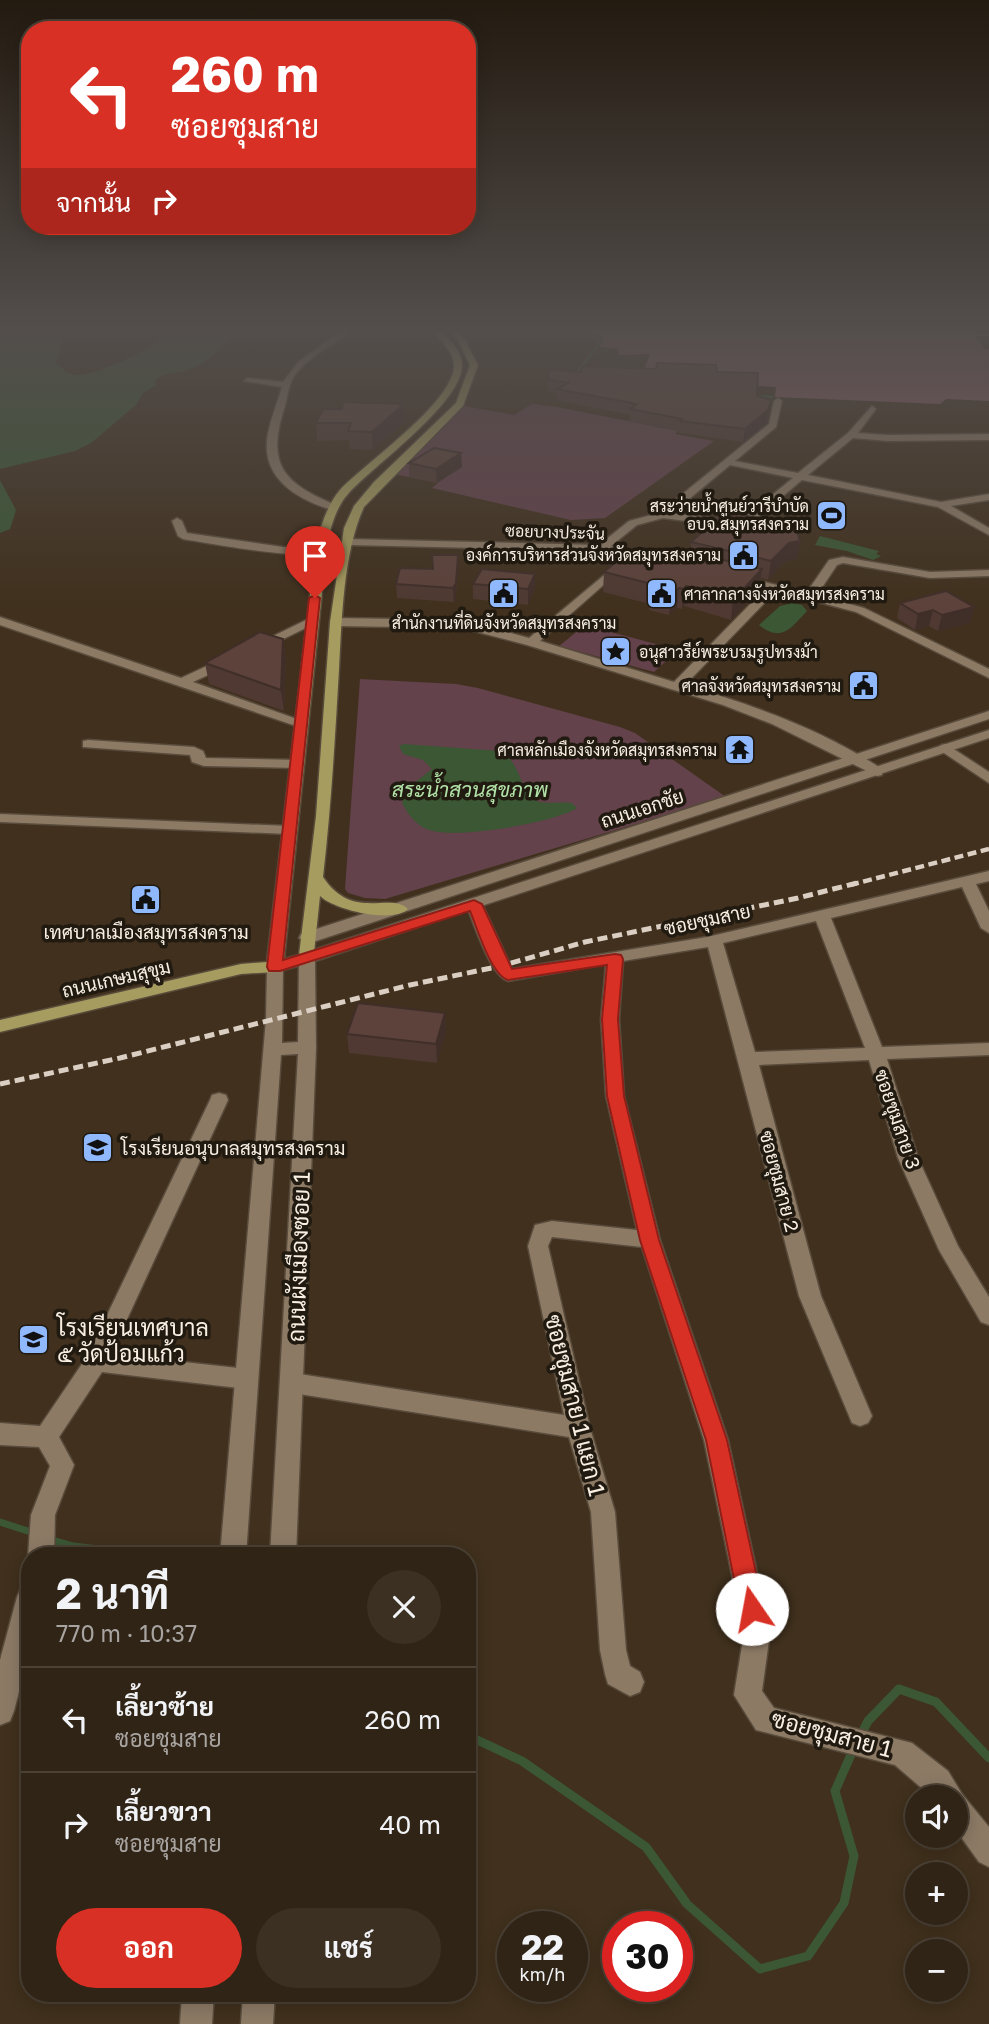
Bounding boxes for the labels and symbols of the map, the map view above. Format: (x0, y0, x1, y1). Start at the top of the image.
place label: สระว่ายน้ำศูนย์วารีบำบัด อบจ.สมุทรสงคราม (650, 492, 809, 536)
sports icon: สระว่ายน้ำศูนย์วารีบำบัด อบจ.สมุทรสงคราม (815, 498, 849, 532)
street label: ซอยบางประจัน (505, 520, 605, 544)
pin (285, 526, 345, 598)
public building icon: องค์การบริหารส่วนจังหวัดสมุทรสงคราม (727, 538, 761, 572)
place label: องค์การบริหารส่วนจังหวัดสมุทรสงคราม (466, 543, 721, 567)
public building icon: สำนักงานที่ดินจังหวัดสมุทรสงคราม (487, 577, 521, 611)
public building icon: ศาลากลางจังหวัดสมุทรสงคราม (644, 577, 678, 611)
place label: ศาลากลางจังหวัดสมุทรสงคราม (684, 584, 885, 606)
place label: สำนักงานที่ดินจังหวัดสมุทรสงคราม (392, 609, 616, 635)
place icon: อนุสาวรีย์พระบรมรูปทรงม้า (599, 635, 633, 669)
place label: อนุสาวรีย์พระบรมรูปทรงม้า (639, 640, 818, 664)
public building icon: ศาลจังหวัดสมุทรสงคราม (847, 669, 881, 703)
place label: ศาลจังหวัดสมุทรสงคราม (681, 676, 841, 698)
temple icon: ศาลหลักเมืองจังหวัดสมุทรสงคราม (723, 733, 757, 767)
place label: ศาลหลักเมืองจังหวัดสมุทรสงคราม (497, 740, 717, 762)
water label: สระน้ำสวนสุขภาพ (392, 772, 548, 804)
street label: ถนนเอกชัย (598, 784, 686, 832)
public building icon: เทศบาลเมืองสมุทรสงคราม (129, 883, 163, 917)
street label: ซอยชุมสาย (662, 899, 753, 941)
place label: เทศบาลเมืองสมุทรสงคราม (43, 920, 249, 945)
street label: ถนนเกษมสุขุม (60, 954, 173, 1004)
street label: ซอยชุมสาย 3 (868, 1066, 926, 1173)
street label: ซอยชุมสาย 2 (754, 1128, 805, 1235)
school or university icon: โรงเรียนอนุบาลสมุทรสงคราม (81, 1130, 115, 1164)
place label: โรงเรียนอนุบาลสมุทรสงคราม (120, 1136, 345, 1161)
street label: ถนนผังเมืองซอย 1 (281, 1171, 315, 1343)
street label: ซอยชุมสาย 1 แยก 1 (537, 1311, 612, 1499)
place label: โรงเรียนเทศบาล ๕ วัดป้อมแก้ว (55, 1312, 209, 1367)
school or university icon: โรงเรียนเทศบาล ๕ วัดป้อมแก้ว (17, 1323, 51, 1357)
position arrow (715, 1572, 789, 1646)
street label: ซอยชุมสาย 1 (768, 1704, 895, 1765)
speed limit sign: 30 (602, 1911, 693, 2002)

